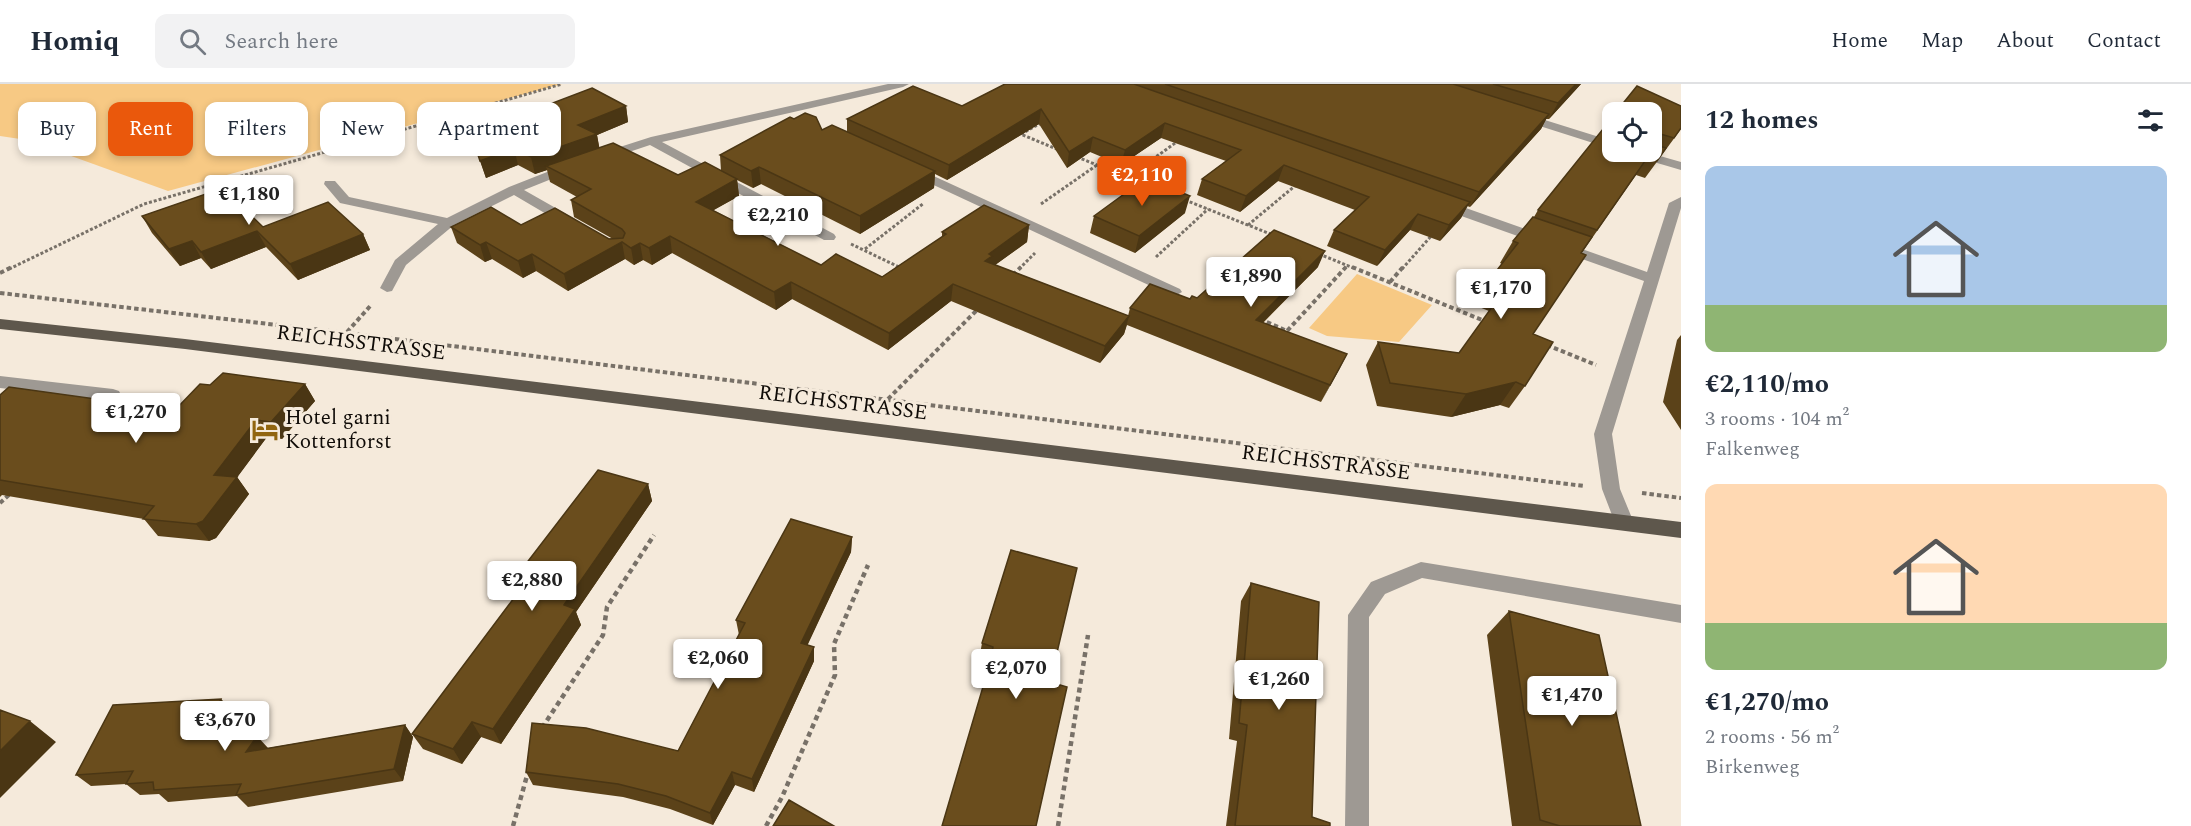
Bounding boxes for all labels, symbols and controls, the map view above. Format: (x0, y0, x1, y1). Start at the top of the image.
search box (155, 14, 575, 68)
text: Homiq (30, 20, 119, 63)
icon: search (176, 25, 209, 58)
text: Search here (224, 25, 339, 58)
text: Home (1831, 25, 1888, 57)
text: Map (1921, 25, 1963, 57)
text: About (1996, 25, 2054, 57)
text: Contact (2087, 25, 2161, 57)
text: 12 homes (1705, 100, 1819, 140)
chip: Buy (18, 102, 96, 156)
chip: Rent (108, 102, 193, 156)
chip: Filters (205, 102, 308, 156)
chip: New (320, 102, 405, 156)
chip: Apartment (417, 102, 561, 156)
map controls (1602, 102, 1662, 162)
button: locate (1602, 102, 1662, 162)
icon: filters (2134, 104, 2167, 137)
pin: €2,110 (1093, 156, 1191, 207)
text: €2,110 (1111, 160, 1173, 190)
pin: €1,180 (200, 175, 298, 226)
text: €1,180 (218, 179, 280, 209)
pin: €2,210 (729, 196, 827, 247)
text: €2,210 (747, 200, 809, 230)
icon: home (1882, 205, 1990, 313)
pin: €1,890 (1202, 257, 1300, 308)
text: €1,890 (1220, 261, 1282, 291)
pin: €1,170 (1452, 269, 1550, 320)
text: €1,170 (1470, 273, 1532, 303)
street label: REICHSSTRASSE (275, 317, 447, 369)
text: €2,110/mo (1705, 364, 1829, 404)
street label: REICHSSTRASSE (757, 377, 929, 429)
pin: €1,270 (87, 393, 185, 444)
text: €1,270 (105, 397, 167, 427)
place label: Hotel garni Kottenforst (285, 402, 391, 458)
text: 3 rooms · 104 m² (1705, 404, 1849, 434)
hotel icon: Hotel garni Kottenforst (250, 415, 280, 445)
text: Falkenweg (1705, 434, 1800, 464)
street label: REICHSSTRASSE (1240, 437, 1412, 489)
icon: home (1882, 523, 1990, 631)
pin: €2,880 (483, 561, 581, 612)
text: €2,880 (501, 565, 563, 595)
pin: €2,060 (669, 639, 767, 690)
text: €2,060 (687, 643, 749, 673)
pin: €2,070 (967, 649, 1065, 700)
text: €2,070 (985, 653, 1047, 683)
pin: €1,260 (1230, 660, 1328, 711)
text: €1,260 (1248, 664, 1310, 694)
pin: €1,470 (1523, 676, 1621, 727)
text: €1,470 (1541, 680, 1603, 710)
text: €1,270/mo (1705, 682, 1829, 722)
pin: €3,670 (176, 701, 274, 752)
text: €3,670 (194, 705, 256, 735)
text: 2 rooms · 56 m² (1705, 722, 1839, 752)
text: Birkenweg (1705, 752, 1800, 782)

